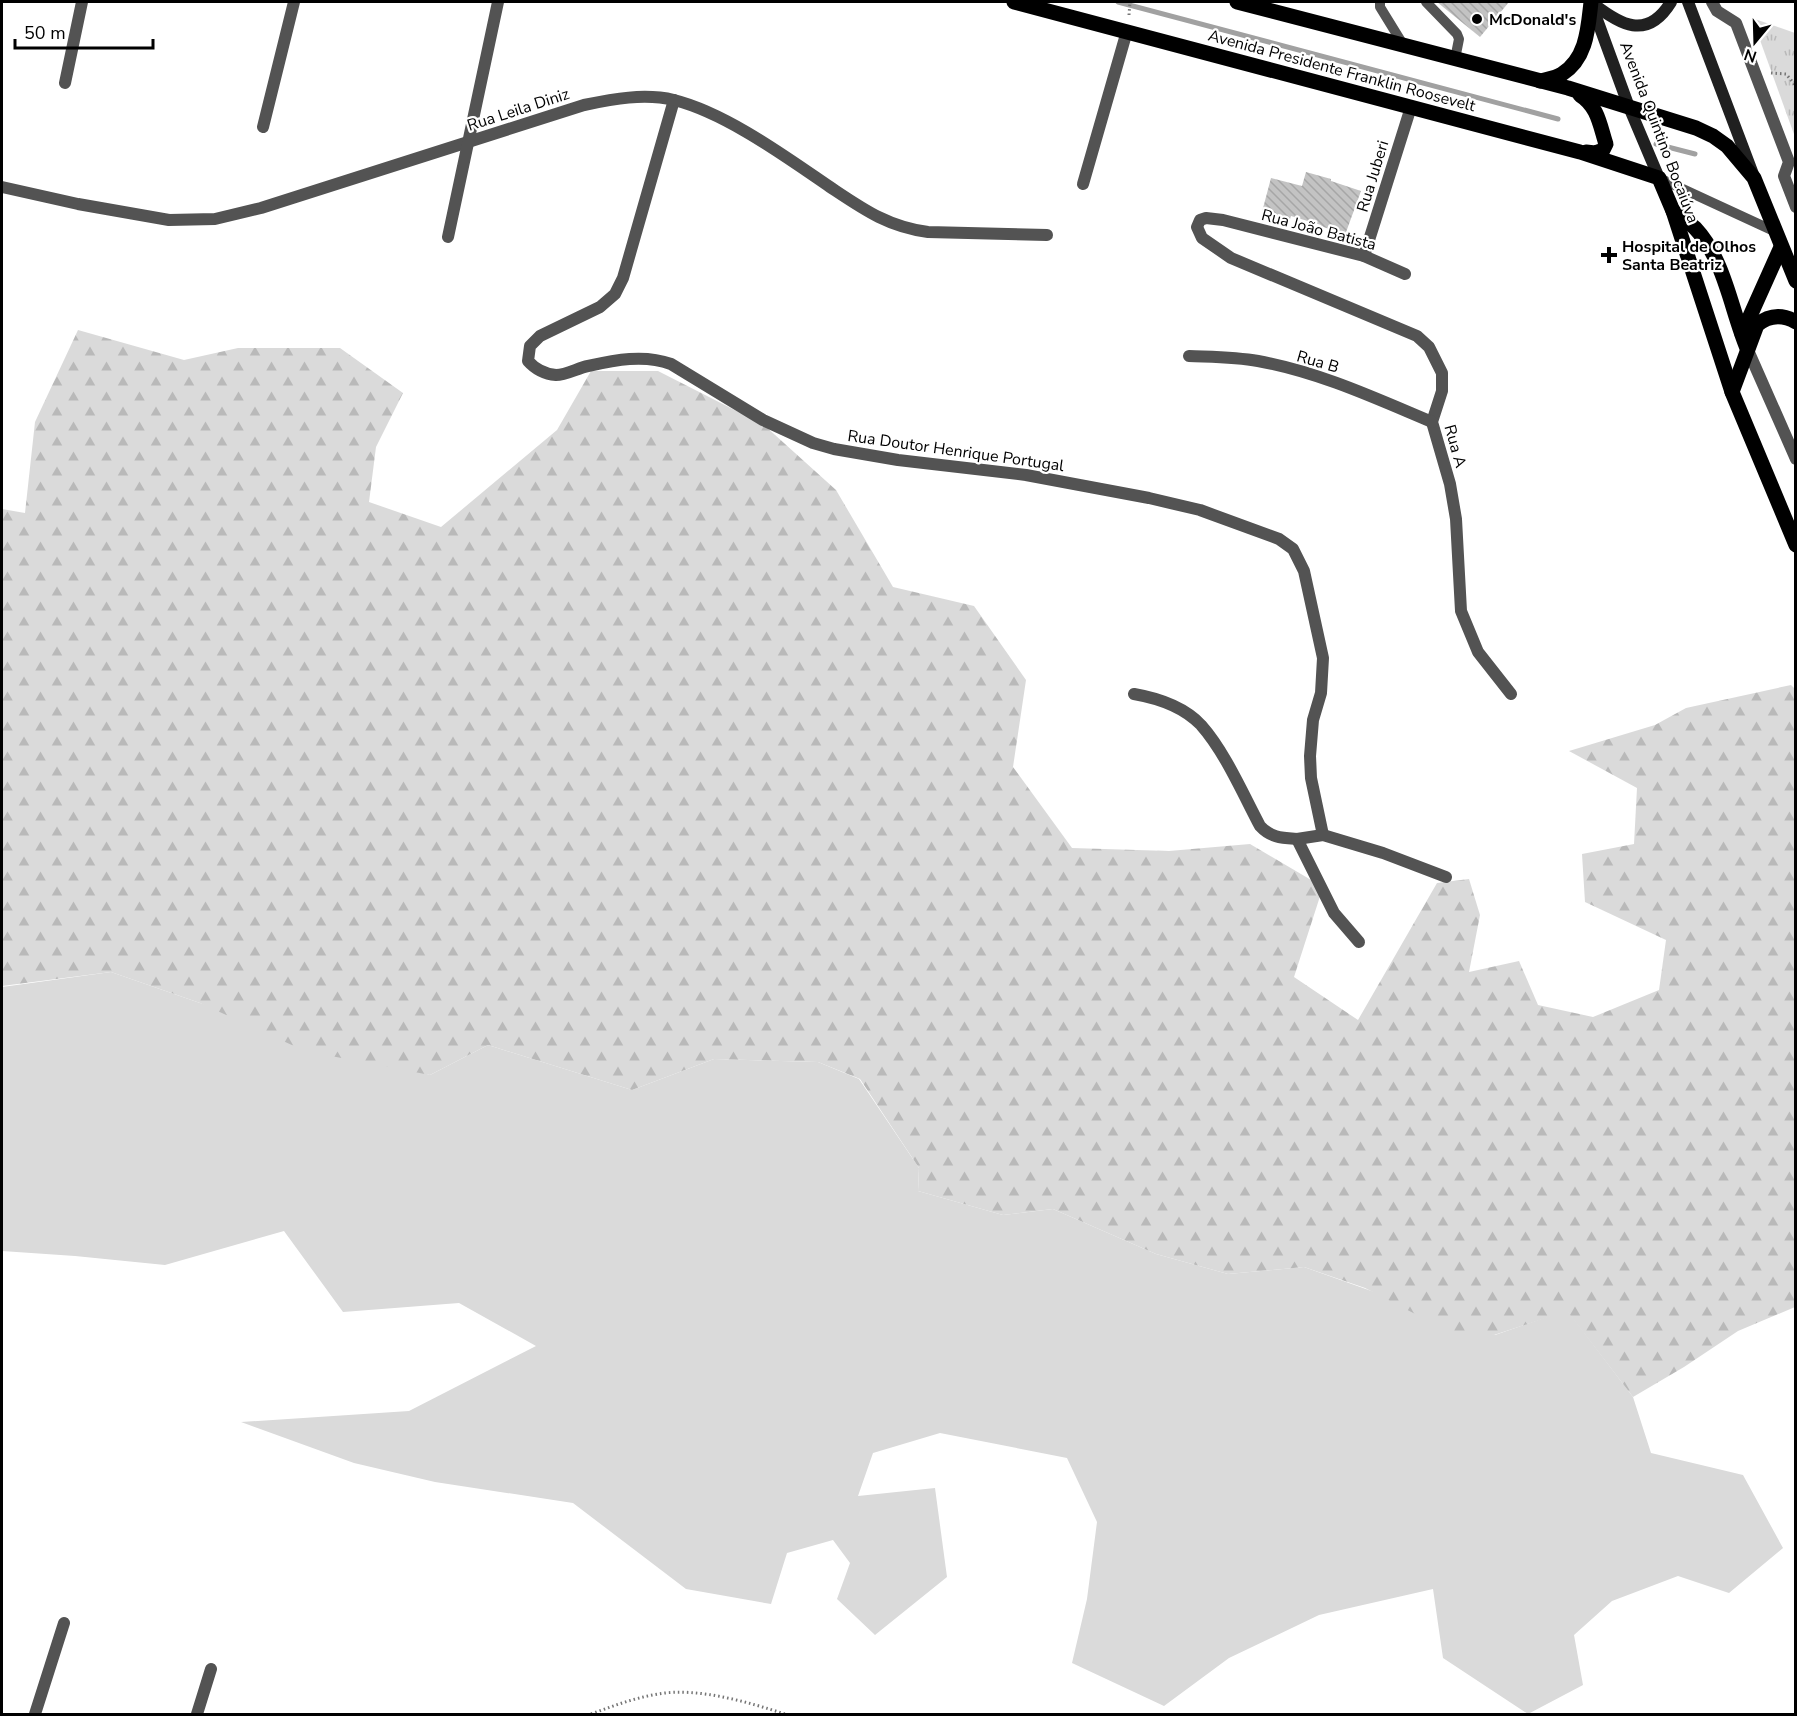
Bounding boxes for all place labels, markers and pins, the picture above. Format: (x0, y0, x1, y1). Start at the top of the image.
place label: McDonald's (1489, 9, 1576, 31)
marker: McDonald's (1470, 12, 1484, 26)
place label: Hospital de Olhos Santa Beatriz (1622, 236, 1756, 276)
marker: Hospital de Olhos Santa Beatriz (1600, 246, 1618, 264)

